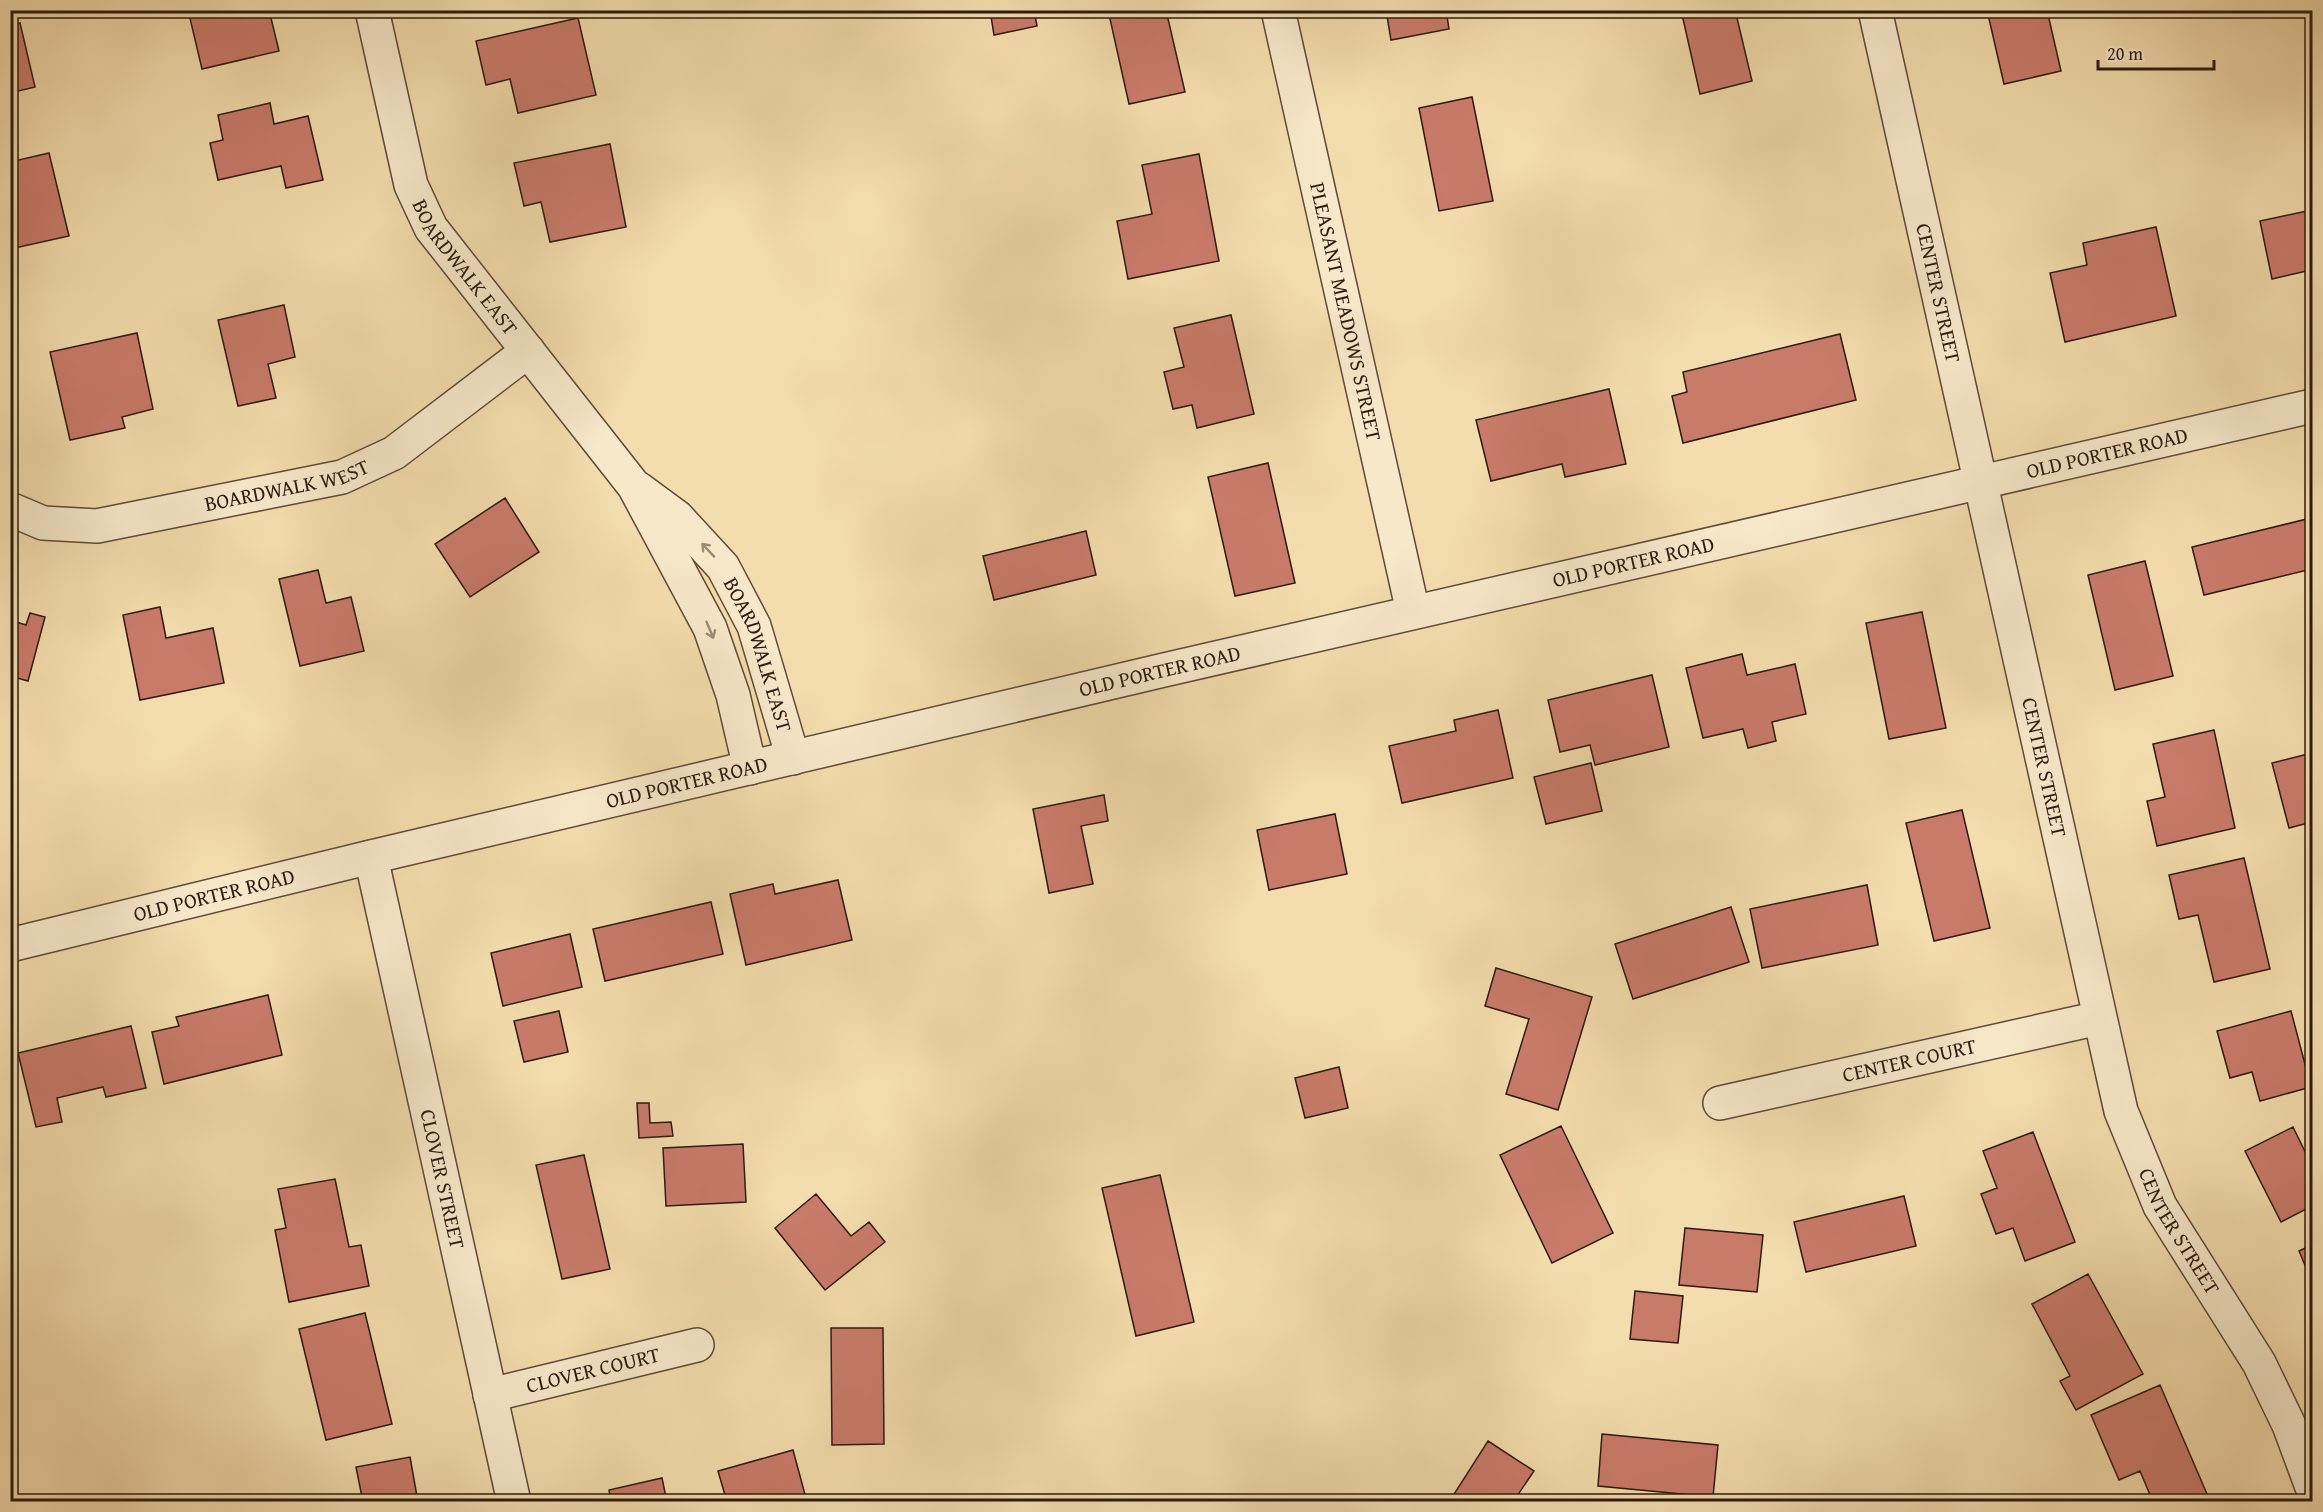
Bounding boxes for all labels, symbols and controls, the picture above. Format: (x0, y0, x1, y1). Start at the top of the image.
scale bar (2098, 33, 2214, 71)
text: 20 m (2107, 40, 2143, 67)
street label: PLEASANT MEADOWS STREET (1302, 179, 1390, 444)
street label: BOARDWALK EAST (405, 194, 526, 342)
street label: CENTER STREET (1908, 220, 1969, 366)
street label: OLD PORTER ROAD (2023, 419, 2191, 486)
street label: BOARDWALK WEST (202, 451, 374, 519)
street label: OLD PORTER ROAD (1549, 528, 1717, 595)
one-way arrow (701, 543, 715, 558)
street label: BOARDWALK EAST (716, 571, 801, 736)
one-way arrow (705, 621, 716, 639)
street label: OLD PORTER ROAD (1076, 637, 1244, 705)
street label: CENTER STREET (2014, 695, 2075, 840)
street label: OLD PORTER ROAD (603, 748, 771, 816)
street label: OLD PORTER ROAD (130, 860, 298, 929)
street label: CENTER COURT (1839, 1030, 1979, 1090)
street label: CLOVER STREET (412, 1106, 473, 1252)
street label: CENTER STREET (2131, 1163, 2228, 1301)
street label: CLOVER COURT (523, 1338, 663, 1401)

